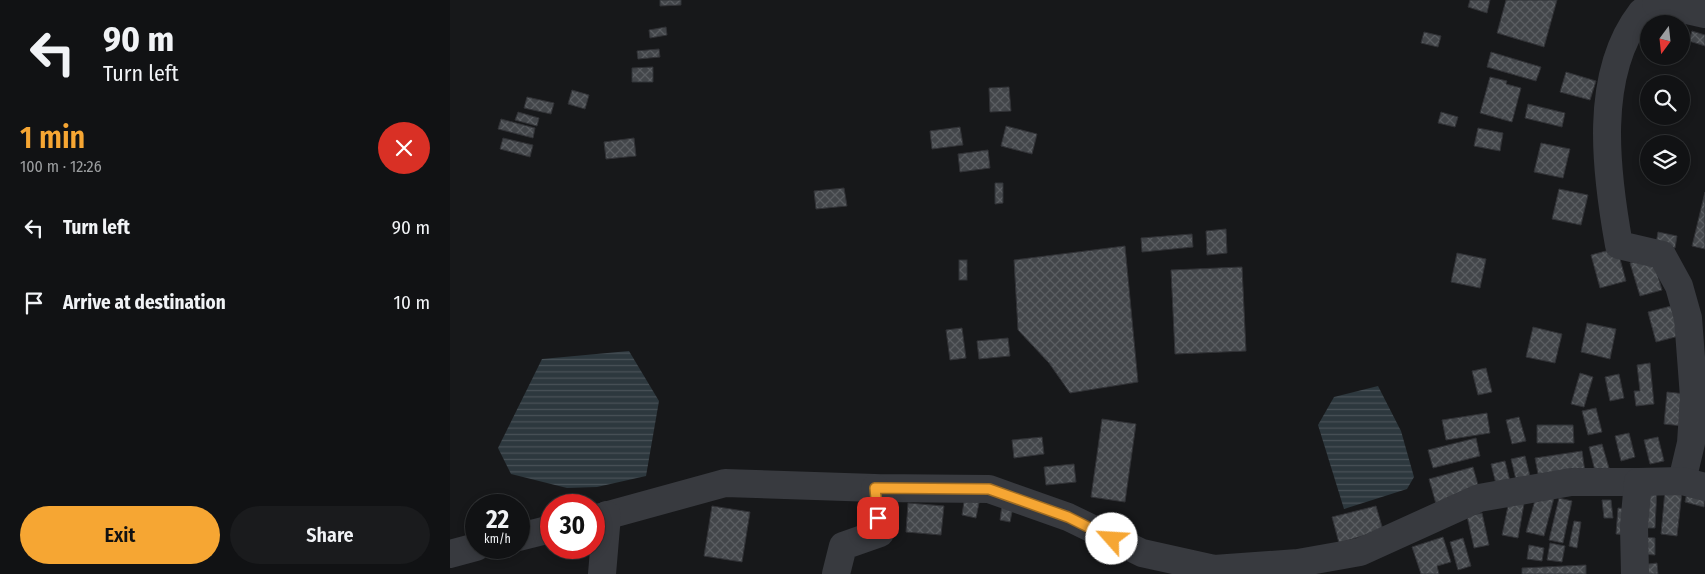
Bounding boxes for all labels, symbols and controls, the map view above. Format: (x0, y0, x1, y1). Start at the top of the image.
north arrow (1640, 15, 1690, 65)
map controls (1640, 15, 1690, 185)
text: 90 m (103, 18, 174, 60)
icon: left (20, 20, 85, 85)
text: Turn left (103, 60, 179, 87)
button: search (1640, 75, 1690, 125)
text: 1 min (20, 120, 85, 156)
button: close (378, 122, 430, 174)
button: layers (1640, 135, 1690, 185)
text: 100 m · 12:26 (20, 157, 102, 176)
icon: left (20, 214, 48, 242)
text: Turn left (63, 216, 130, 239)
text: 90 m (392, 216, 430, 239)
icon: arrive (20, 289, 48, 317)
text: Arrive at destination (63, 291, 226, 314)
text: 10 m (394, 291, 430, 314)
speed limit sign: 30 (540, 494, 605, 559)
pin (857, 497, 899, 539)
icon: arrive (864, 504, 892, 532)
text: 22 (486, 505, 509, 535)
button: Exit (20, 506, 220, 564)
button: Share (230, 506, 430, 564)
position arrow (1085, 512, 1137, 564)
text: km/h (484, 532, 511, 546)

